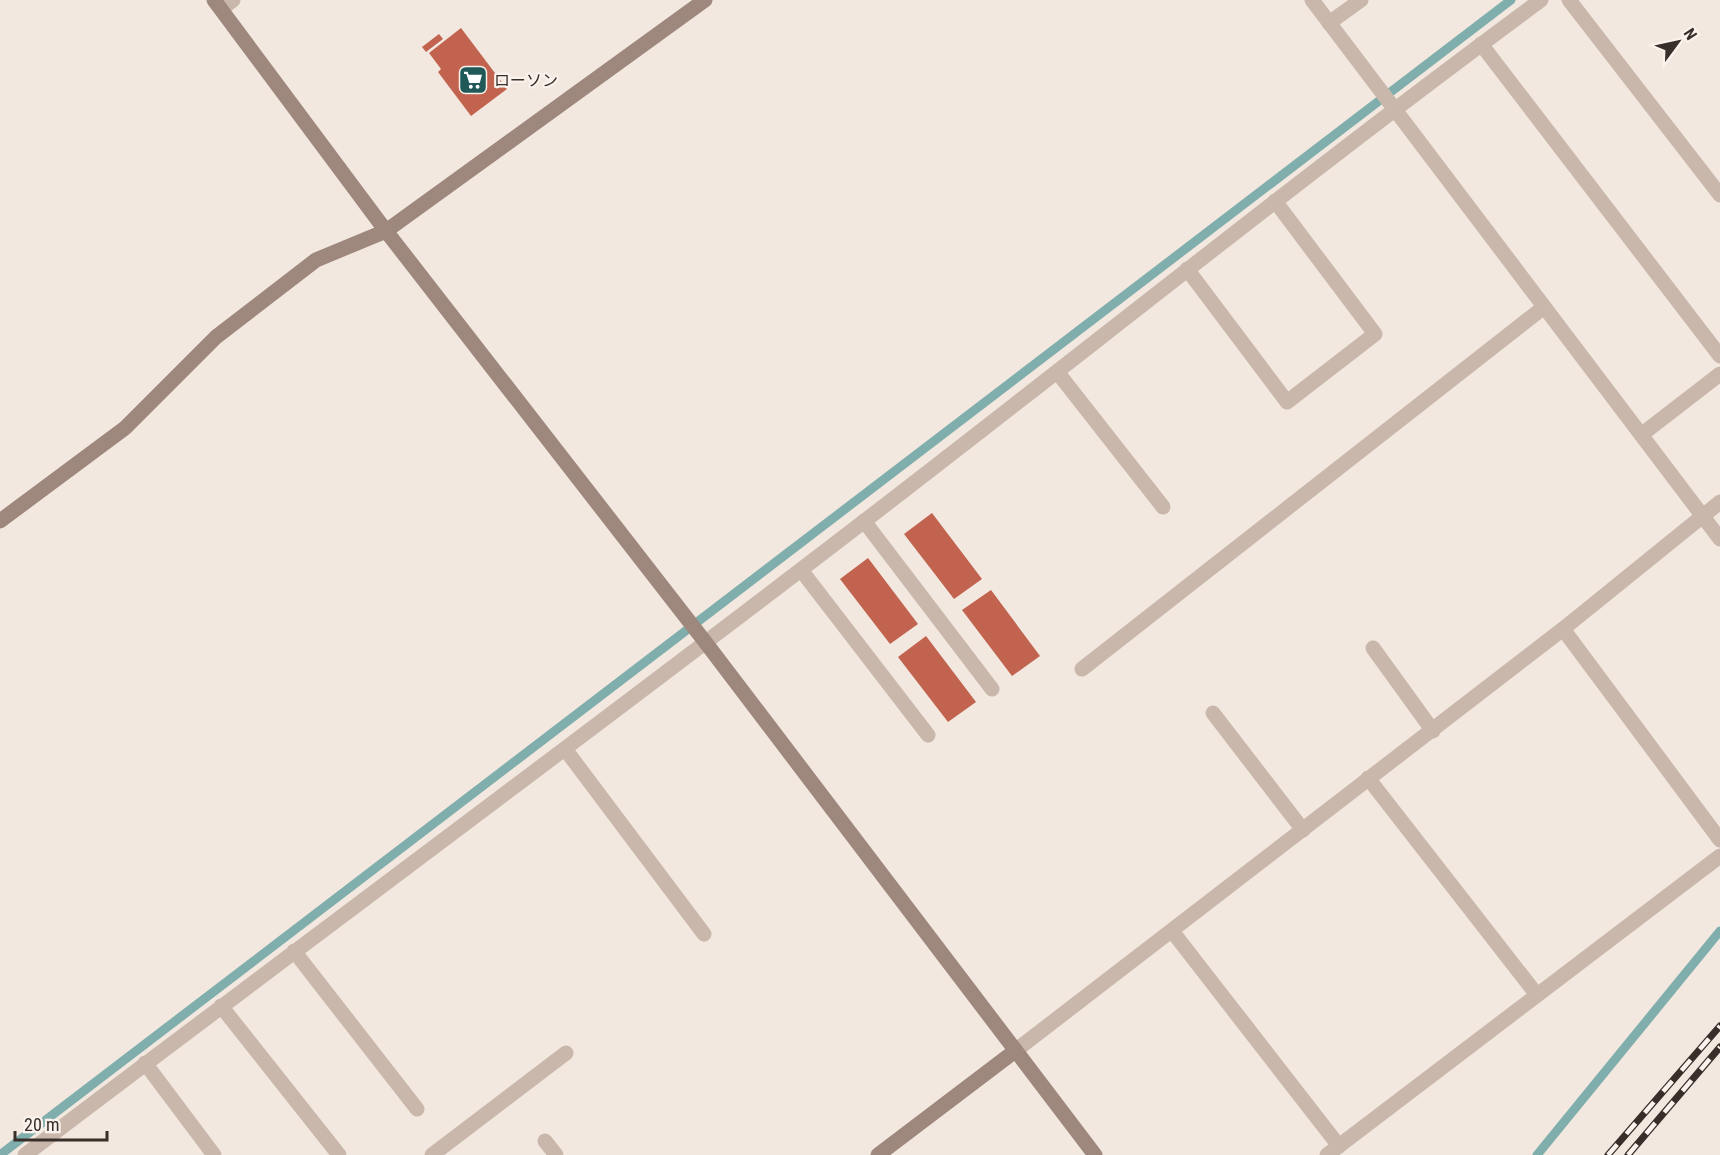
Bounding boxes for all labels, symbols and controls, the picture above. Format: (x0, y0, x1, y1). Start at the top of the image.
north arrow (1648, 12, 1708, 72)
text: N (1680, 25, 1701, 43)
supermarket icon: ローソン (457, 64, 489, 96)
place label: ローソン (494, 71, 558, 90)
scale bar (15, 1104, 106, 1142)
text: 20 m (24, 1114, 59, 1135)

